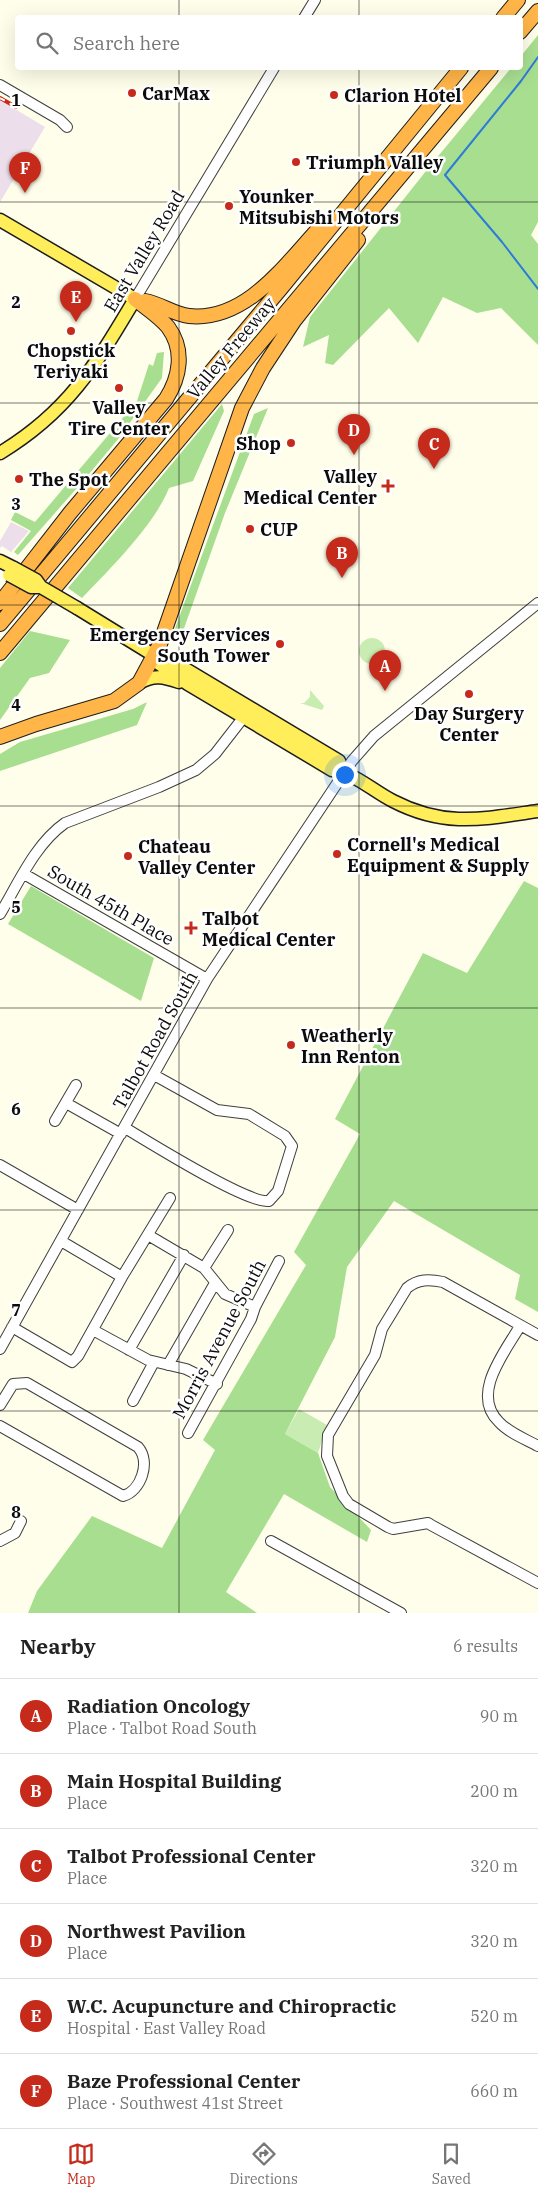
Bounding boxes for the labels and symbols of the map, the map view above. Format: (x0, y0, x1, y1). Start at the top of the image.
place label: CarMax (142, 82, 210, 105)
place label: Clarion Hotel (344, 84, 462, 107)
marker: CarMax (126, 87, 138, 99)
marker: Clarion Hotel (328, 89, 340, 101)
text: 1 (11, 90, 21, 110)
place label: Triumph Valley (306, 151, 444, 174)
pin: F (9, 152, 41, 193)
marker: Triumph Valley (290, 156, 302, 168)
place label: Younker Mitsubishi Motors (239, 185, 399, 229)
street label: East Valley Road (99, 186, 189, 316)
marker: Younker Mitsubishi Motors (223, 200, 235, 212)
pin: E (60, 281, 92, 322)
text: 2 (11, 292, 21, 312)
street label: Valley Freeway (182, 292, 281, 404)
marker: Chopstick Teriyaki (65, 325, 77, 337)
place label: Chopstick Teriyaki (27, 339, 116, 383)
marker: Valley Tire Center (113, 382, 125, 394)
place label: Valley Tire Center (68, 396, 170, 440)
pin: D (338, 414, 370, 455)
pin: C (418, 428, 450, 469)
place label: Shop (236, 432, 281, 455)
marker: Shop (285, 437, 297, 449)
place label: Valley Medical Center (244, 465, 378, 509)
place label: The Spot (29, 468, 108, 491)
marker: The Spot (13, 473, 25, 485)
marker: Valley Medical Center (381, 479, 395, 493)
text: 3 (11, 494, 21, 514)
place label: CUP (260, 518, 298, 541)
marker: CUP (244, 523, 256, 535)
pin: B (326, 537, 358, 578)
place label: Emergency Services South Tower (89, 623, 270, 667)
marker: Emergency Services South Tower (274, 638, 286, 650)
pin: A (369, 650, 401, 691)
marker: Day Surgery Center (463, 688, 475, 700)
text: 4 (11, 695, 21, 715)
place label: Day Surgery Center (414, 702, 525, 746)
your location (332, 762, 358, 788)
place label: Cornell's Medical Equipment & Supply (347, 833, 530, 877)
place label: Chateau Valley Center (138, 835, 255, 879)
marker: Cornell's Medical Equipment & Supply (331, 848, 343, 860)
marker: Chateau Valley Center (122, 850, 134, 862)
street label: South 45th Place (44, 859, 178, 951)
text: 5 (11, 897, 21, 917)
place label: Talbot Medical Center (202, 907, 336, 951)
marker: Talbot Medical Center (184, 921, 198, 935)
street label: Talbot Road South (108, 967, 202, 1113)
place label: Weatherly Inn Renton (301, 1024, 400, 1068)
marker: Weatherly Inn Renton (285, 1039, 297, 1051)
text: 6 (11, 1099, 21, 1119)
street label: Morris Avenue South (167, 1255, 271, 1423)
text: 7 (11, 1300, 21, 1320)
text: 8 (11, 1502, 21, 1522)

